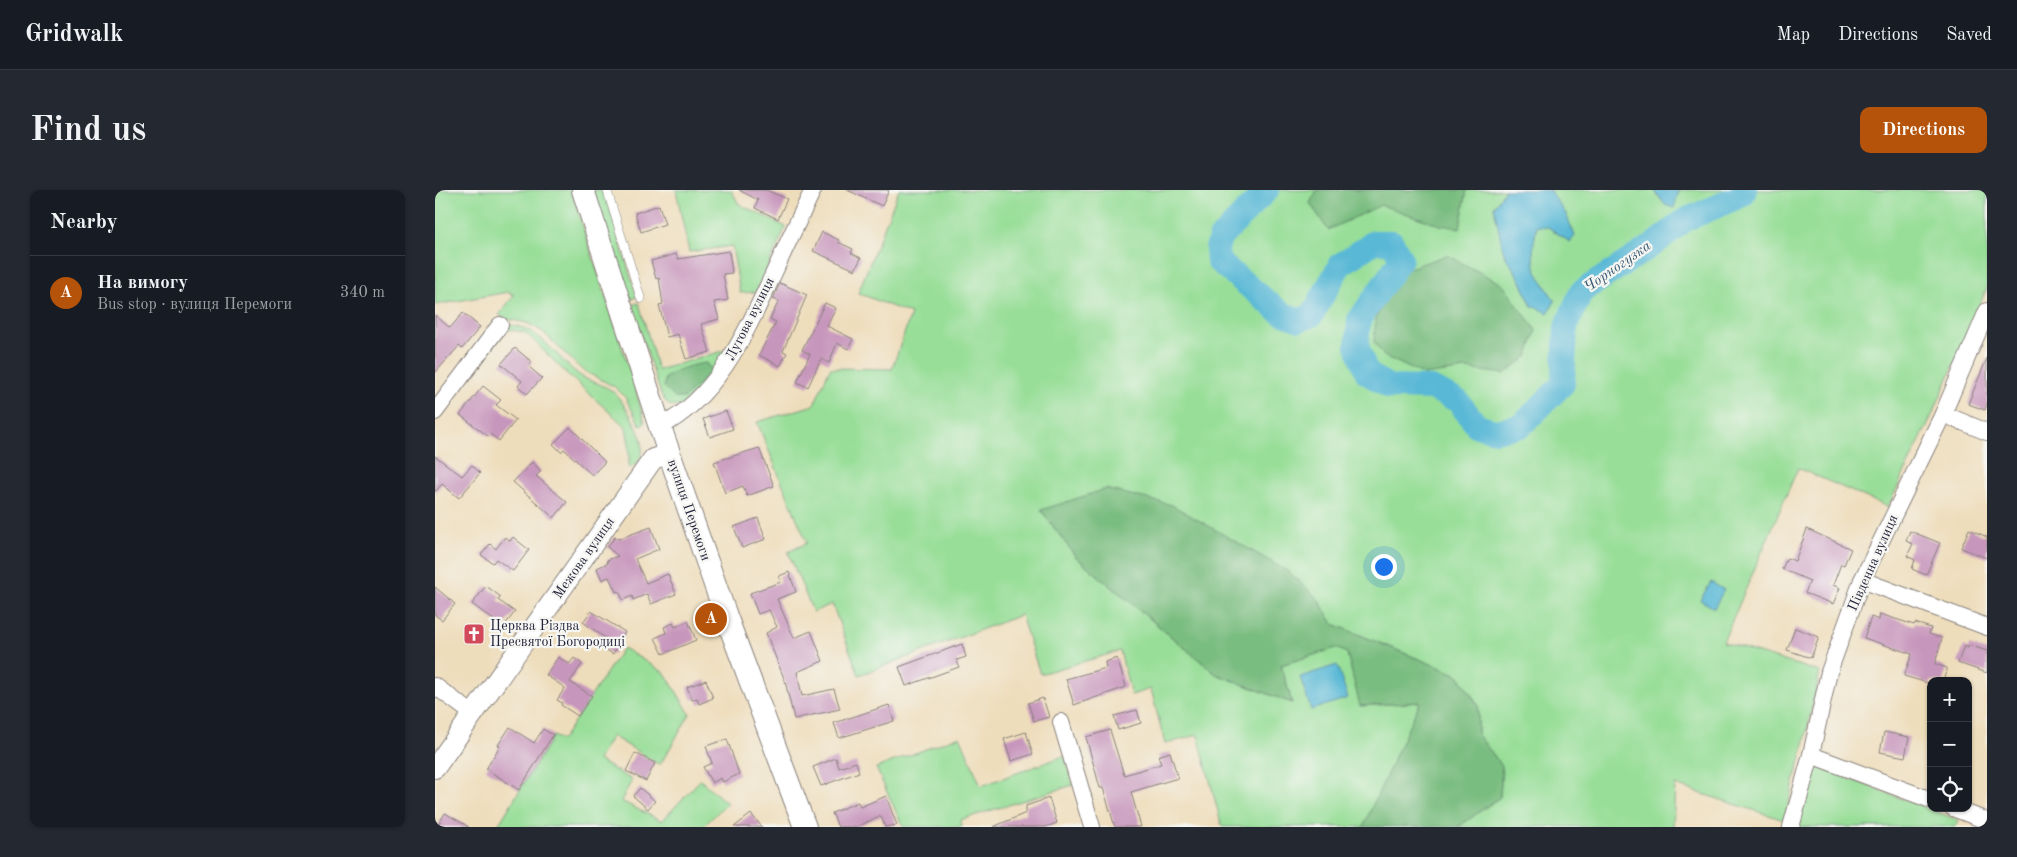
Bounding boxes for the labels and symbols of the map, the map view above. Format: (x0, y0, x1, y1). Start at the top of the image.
water label: Чорногузка (1582, 239, 1654, 295)
street label: Лугова вулиця (723, 275, 777, 363)
street label: вулиця Перемоги (665, 457, 713, 563)
street label: Південна вулиця (1845, 513, 1901, 613)
street label: Межова вулиця (551, 515, 617, 601)
your location (1371, 554, 1397, 580)
pin: A (695, 600, 727, 638)
place label: Церква Різдва Пресвятої Богородиці (490, 619, 625, 649)
church icon: Церква Різдва Пресвятої Богородиці (462, 622, 486, 646)

